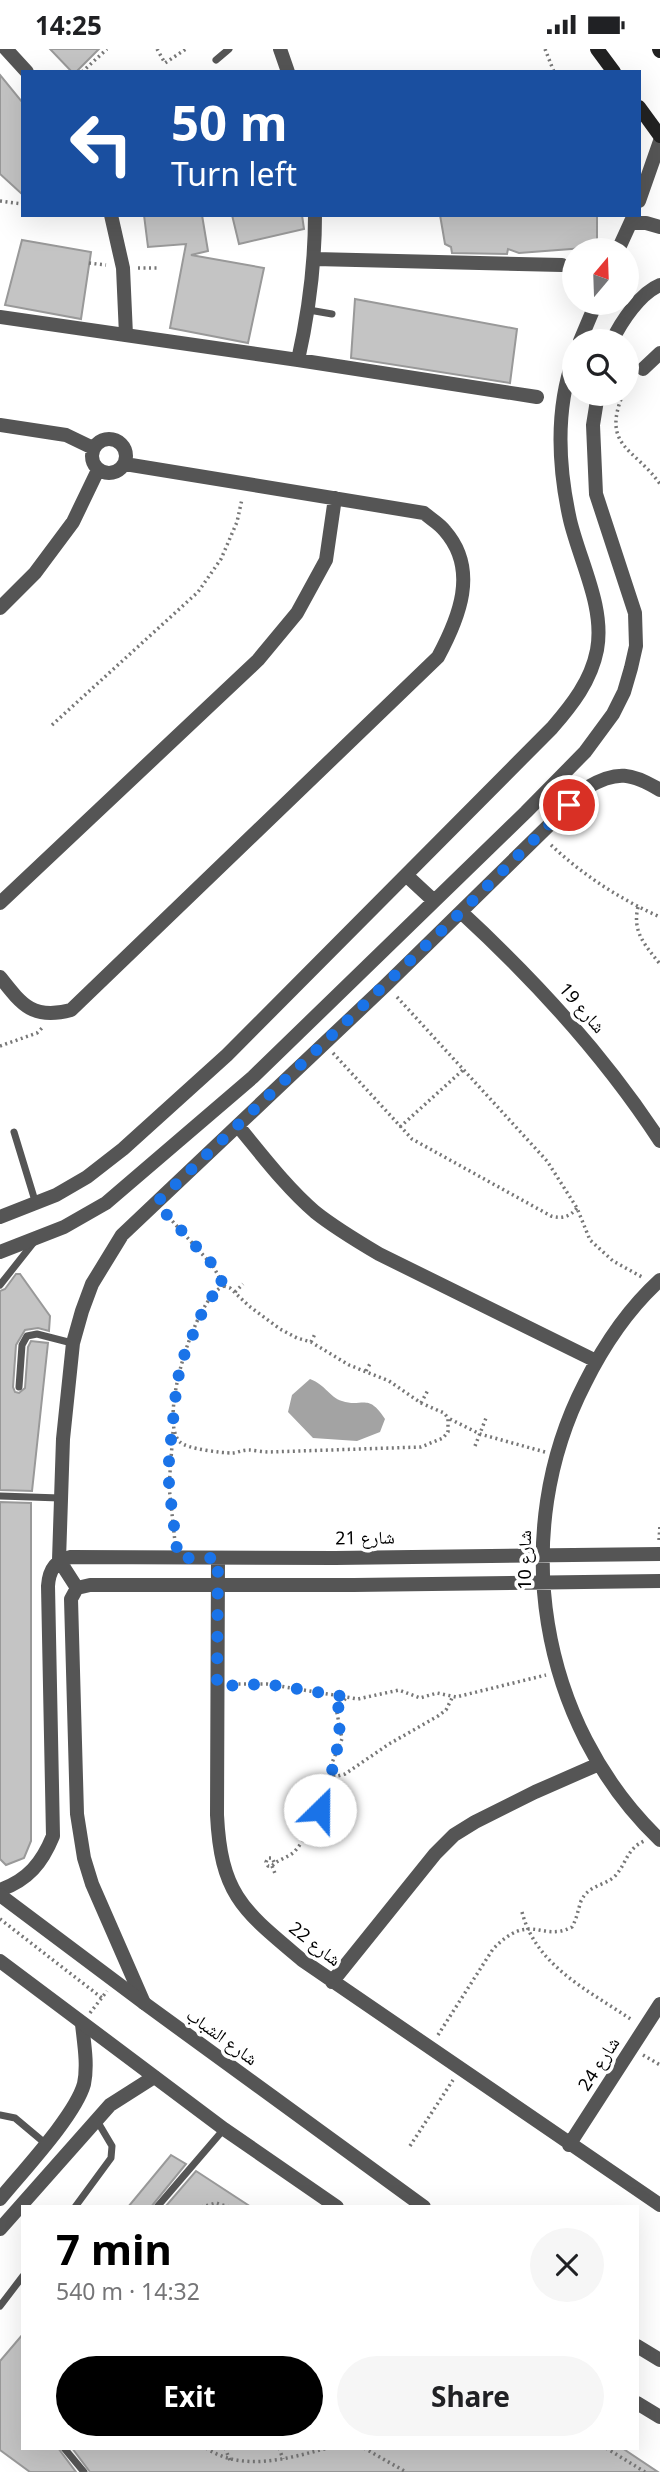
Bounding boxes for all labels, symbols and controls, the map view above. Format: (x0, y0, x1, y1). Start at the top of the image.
text: 14:25 (35, 7, 102, 43)
text: 50 m (171, 89, 288, 155)
icon: left (56, 98, 147, 189)
text: Turn left (171, 152, 297, 195)
north arrow (562, 238, 639, 315)
map controls (562, 238, 639, 406)
button: search (562, 329, 639, 406)
pin (539, 775, 599, 835)
icon: arrive (550, 786, 588, 824)
street label: شارع 19 (554, 977, 611, 1038)
street label: شارع 21 (335, 1524, 395, 1550)
street label: شارع 10 (512, 1530, 536, 1590)
position arrow (283, 1773, 357, 1847)
street label: شارع 22 (285, 1915, 346, 1971)
street label: شارع الشباب (182, 2002, 263, 2070)
street label: شارع 24 (572, 2032, 624, 2095)
text: 7 min (56, 2220, 172, 2277)
button: close (530, 2228, 604, 2302)
text: 540 m · 14:32 (56, 2275, 200, 2307)
button: Exit (56, 2356, 323, 2436)
button: Share (337, 2356, 604, 2436)

